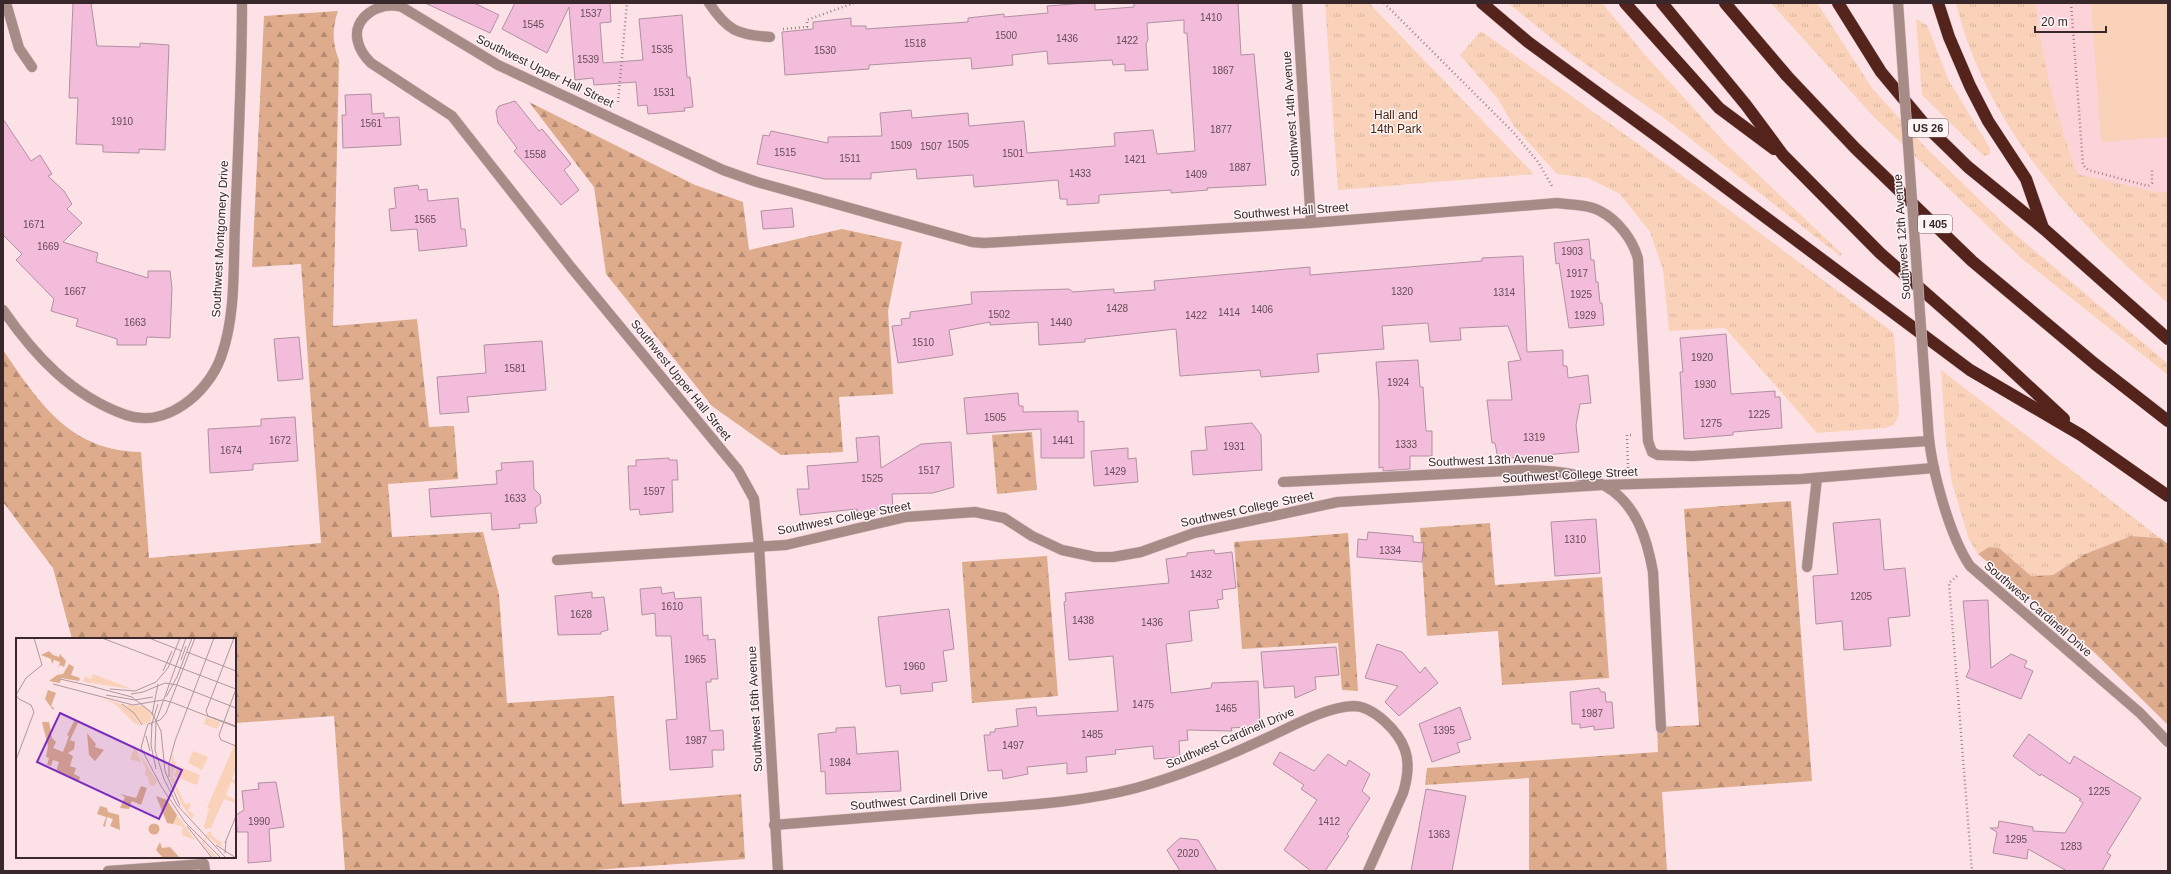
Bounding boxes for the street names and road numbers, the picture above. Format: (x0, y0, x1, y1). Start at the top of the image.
street label: Southwest Upper Hall Street (474, 32, 617, 111)
street label: Southwest 14th Avenue (1280, 50, 1302, 177)
road number: US 26 (1908, 119, 1948, 137)
street label: Southwest Montgomery Drive (209, 160, 231, 318)
street label: Southwest 12th Avenue (1891, 173, 1913, 300)
street label: Southwest Hall Street (1233, 200, 1350, 222)
road number: I 405 (1918, 215, 1952, 233)
street label: Southwest Upper Hall Street (628, 317, 735, 444)
street label: Southwest 13th Avenue (1428, 451, 1554, 469)
street label: Southwest College Street (1502, 464, 1639, 486)
street label: Southwest College Street (1179, 488, 1315, 530)
street label: Southwest College Street (776, 498, 912, 538)
street label: Southwest Cardinell Drive (1981, 558, 2095, 660)
street label: Southwest 16th Avenue (745, 645, 765, 772)
street label: Southwest Cardinell Drive (1164, 704, 1297, 771)
street label: Southwest Cardinell Drive (850, 787, 989, 813)

